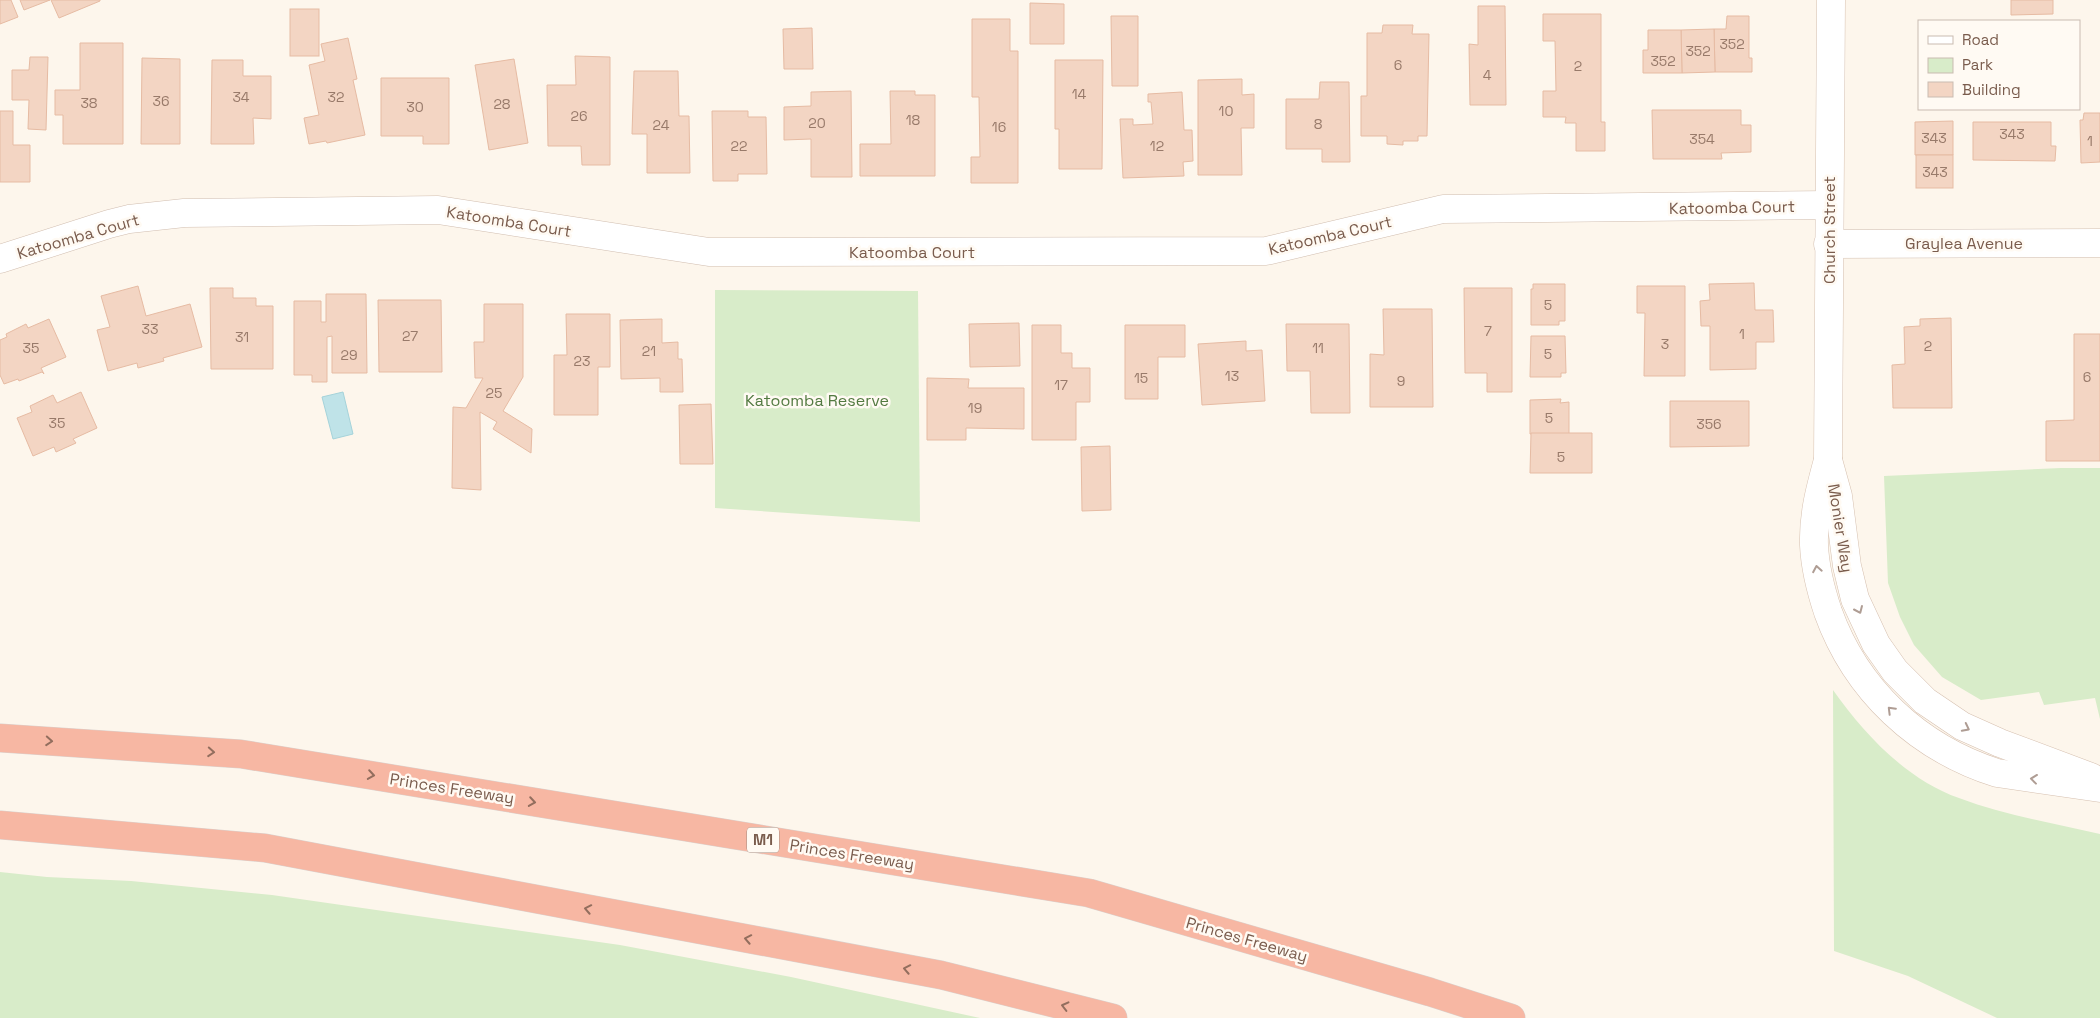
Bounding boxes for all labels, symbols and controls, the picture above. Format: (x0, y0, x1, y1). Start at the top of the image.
legend (1918, 20, 2080, 110)
text: Road (1962, 30, 1999, 49)
house number: 352 (1719, 35, 1745, 53)
house number: 352 (1685, 42, 1711, 60)
house number: 352 (1650, 52, 1676, 70)
text: Park (1962, 55, 1993, 74)
house number: 6 (1394, 56, 1402, 74)
house number: 2 (1574, 57, 1582, 75)
house number: 4 (1483, 66, 1492, 84)
text: Building (1962, 80, 2021, 99)
house number: 14 (1072, 85, 1087, 103)
house number: 34 (232, 88, 250, 106)
house number: 32 (328, 88, 344, 106)
house number: 36 (152, 92, 170, 110)
house number: 38 (80, 94, 98, 112)
house number: 28 (493, 95, 511, 113)
house number: 30 (406, 98, 424, 116)
house number: 10 (1219, 102, 1233, 120)
house number: 26 (570, 107, 588, 125)
house number: 18 (906, 111, 921, 129)
house number: 20 (808, 114, 826, 132)
house number: 8 (1314, 115, 1323, 133)
house number: 24 (653, 116, 670, 134)
house number: 16 (992, 118, 1006, 136)
house number: 343 (1999, 125, 2025, 143)
house number: 343 (1921, 129, 1947, 147)
house number: 354 (1689, 130, 1715, 148)
house number: 1 (2087, 132, 2093, 150)
house number: 22 (731, 137, 747, 155)
house number: 12 (1150, 137, 1164, 155)
house number: 343 (1922, 163, 1948, 181)
street label: Church Street (1819, 176, 1840, 284)
street label: Katoomba Court (1669, 196, 1795, 219)
street label: Katoomba Court (445, 201, 573, 242)
street label: Katoomba Court (15, 209, 142, 264)
street label: Katoomba Court (1266, 211, 1394, 260)
street label: Graylea Avenue (1905, 233, 2023, 254)
street label: Katoomba Court (849, 242, 975, 263)
house number: 5 (1544, 296, 1552, 314)
house number: 33 (142, 320, 158, 338)
house number: 7 (1484, 322, 1492, 340)
house number: 1 (1739, 325, 1745, 343)
house number: 27 (402, 327, 418, 345)
house number: 31 (235, 328, 249, 346)
house number: 3 (1661, 335, 1669, 353)
house number: 2 (1924, 337, 1932, 355)
house number: 35 (23, 339, 39, 357)
house number: 11 (1312, 339, 1324, 357)
house number: 21 (642, 342, 656, 360)
house number: 5 (1544, 345, 1552, 363)
house number: 29 (341, 346, 357, 364)
house number: 23 (574, 352, 590, 370)
house number: 13 (1225, 367, 1239, 385)
house number: 6 (2083, 368, 2091, 386)
house number: 15 (1134, 369, 1148, 387)
house number: 9 (1397, 372, 1405, 390)
house number: 17 (1054, 376, 1068, 394)
house number: 25 (486, 384, 502, 402)
park label: Katoomba Reserve (745, 390, 889, 411)
house number: 19 (968, 399, 982, 417)
house number: 5 (1545, 409, 1553, 427)
house number: 35 (49, 414, 65, 432)
house number: 356 (1696, 415, 1722, 433)
house number: 5 (1557, 448, 1565, 466)
street label: Monier Way (1823, 482, 1858, 574)
one-way arrow (1812, 564, 1823, 573)
one-way arrow (1853, 605, 1864, 614)
one-way arrow (1887, 707, 1896, 716)
one-way arrow (1961, 722, 1970, 732)
one-way arrow (45, 736, 53, 747)
one-way arrow (207, 746, 215, 757)
street label: Princes Freeway (388, 768, 516, 809)
one-way arrow (367, 770, 376, 780)
one-way arrow (2030, 775, 2039, 785)
one-way arrow (527, 796, 536, 806)
road number: M1 (747, 828, 779, 852)
street label: Princes Freeway (788, 834, 916, 875)
one-way arrow (583, 904, 592, 915)
street label: Princes Freeway (1184, 912, 1310, 967)
one-way arrow (743, 934, 752, 944)
one-way arrow (903, 964, 912, 974)
one-way arrow (1061, 1001, 1070, 1012)

